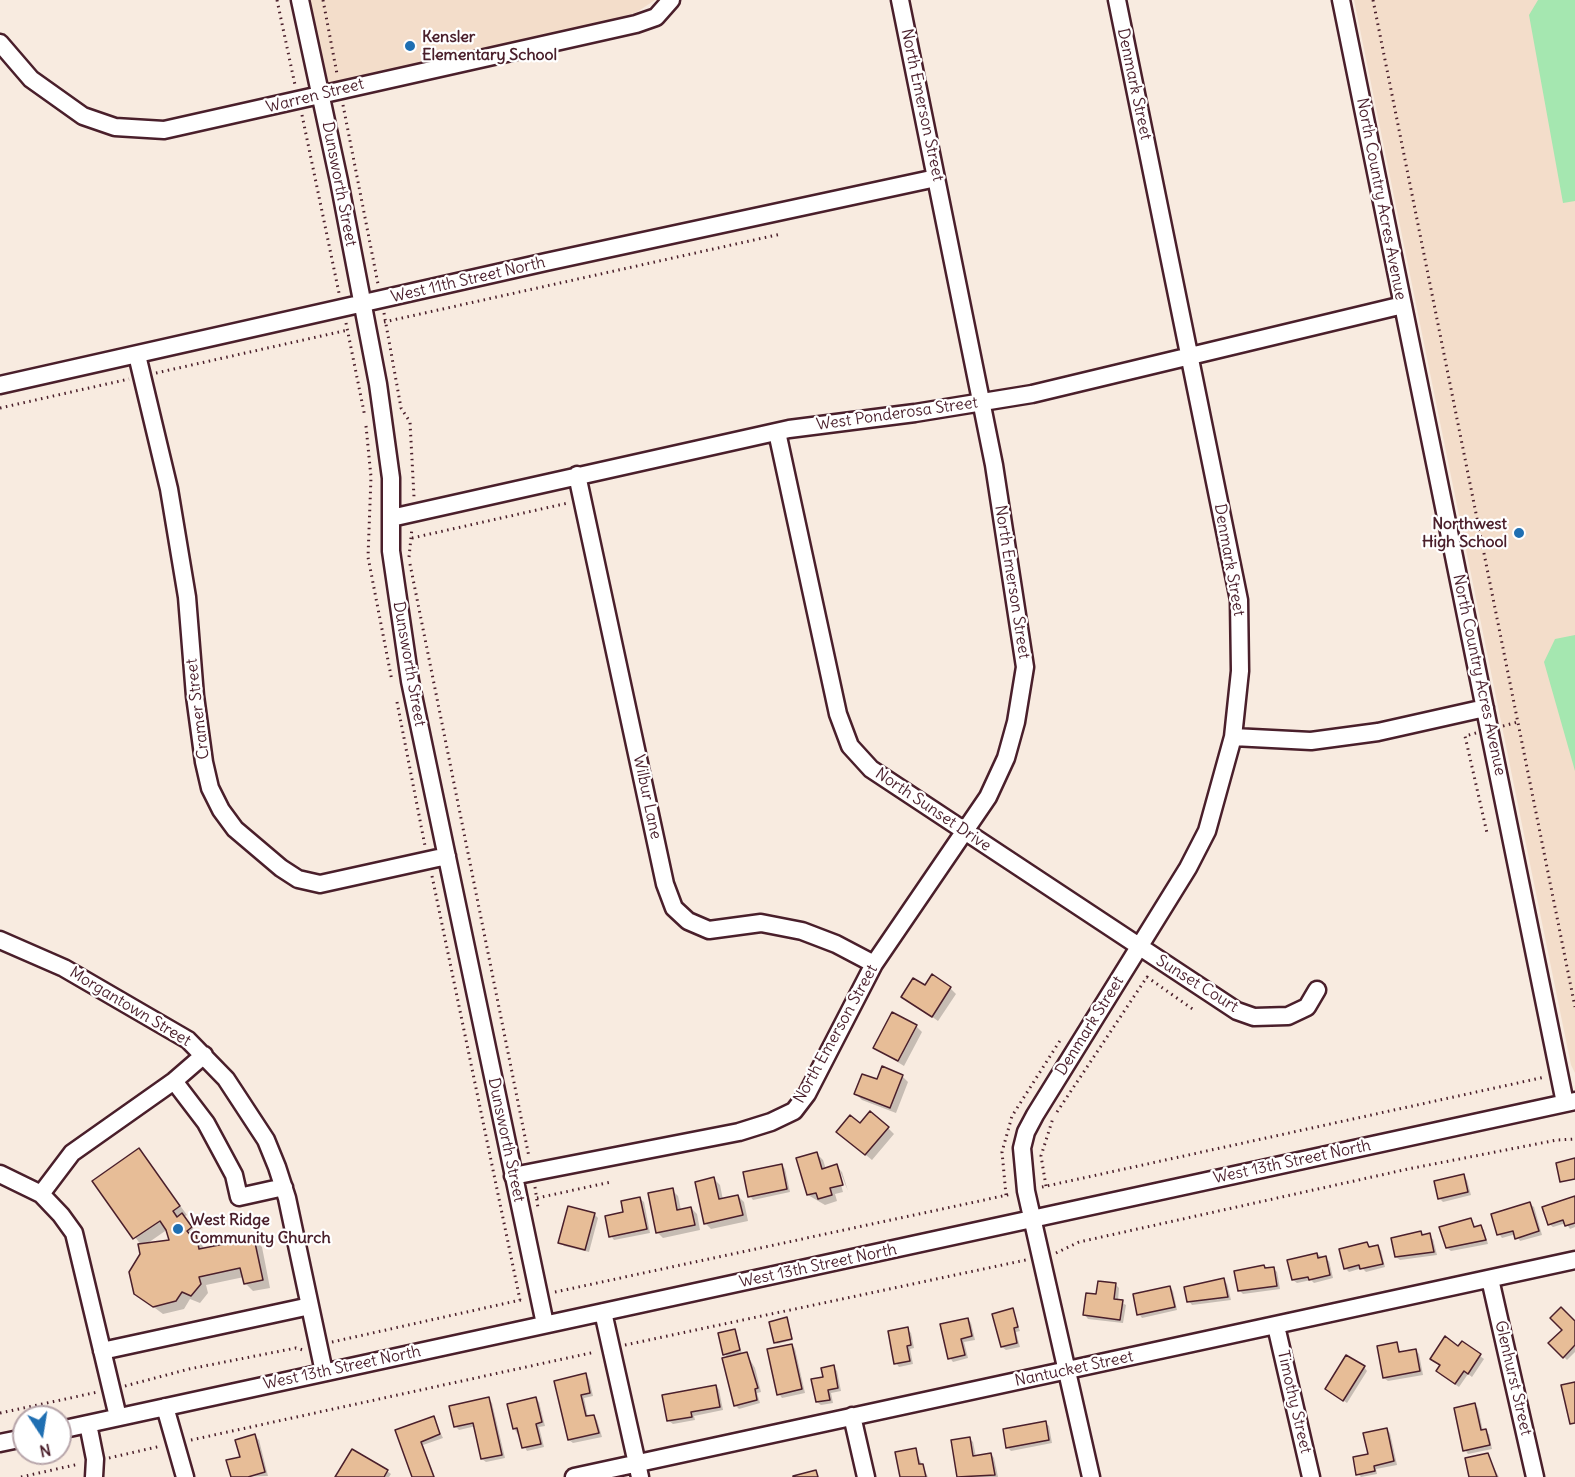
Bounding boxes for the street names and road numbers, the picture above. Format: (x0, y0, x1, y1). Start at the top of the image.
street label: Denmark Street (1113, 26, 1155, 142)
street label: North Emerson Street (896, 27, 948, 183)
street label: Warren Street (264, 75, 366, 117)
street label: North Country Acres Avenue (1352, 96, 1410, 302)
street label: Dunsworth Street (318, 120, 360, 248)
street label: West 11th Street North (389, 253, 547, 307)
street label: West Ponderosa Street (815, 393, 979, 435)
street label: Denmark Street (1210, 502, 1248, 618)
street label: North Emerson Street (990, 504, 1034, 660)
street label: North Country Acres Avenue (1448, 573, 1510, 777)
street label: Dunsworth Street (389, 600, 429, 728)
street label: Cramer Street (182, 657, 214, 761)
street label: Wilbur Lane (629, 753, 665, 841)
street label: North Sunset Drive (872, 764, 994, 856)
street label: Sunset Court (1152, 951, 1242, 1017)
street label: North Emerson Street (790, 961, 882, 1107)
street label: Morgantown Street (66, 963, 194, 1051)
street label: Denmark Street (1052, 973, 1128, 1079)
street label: Dunsworth Street (483, 1076, 529, 1204)
street label: West 13th Street North (1212, 1136, 1372, 1188)
street label: West 13th Street North (738, 1240, 898, 1292)
street label: Glenhurst Street (1490, 1319, 1536, 1437)
street label: West 13th Street North (262, 1342, 422, 1394)
street label: Nantucket Street (1013, 1347, 1135, 1391)
street label: Timothy Street (1273, 1349, 1315, 1455)

